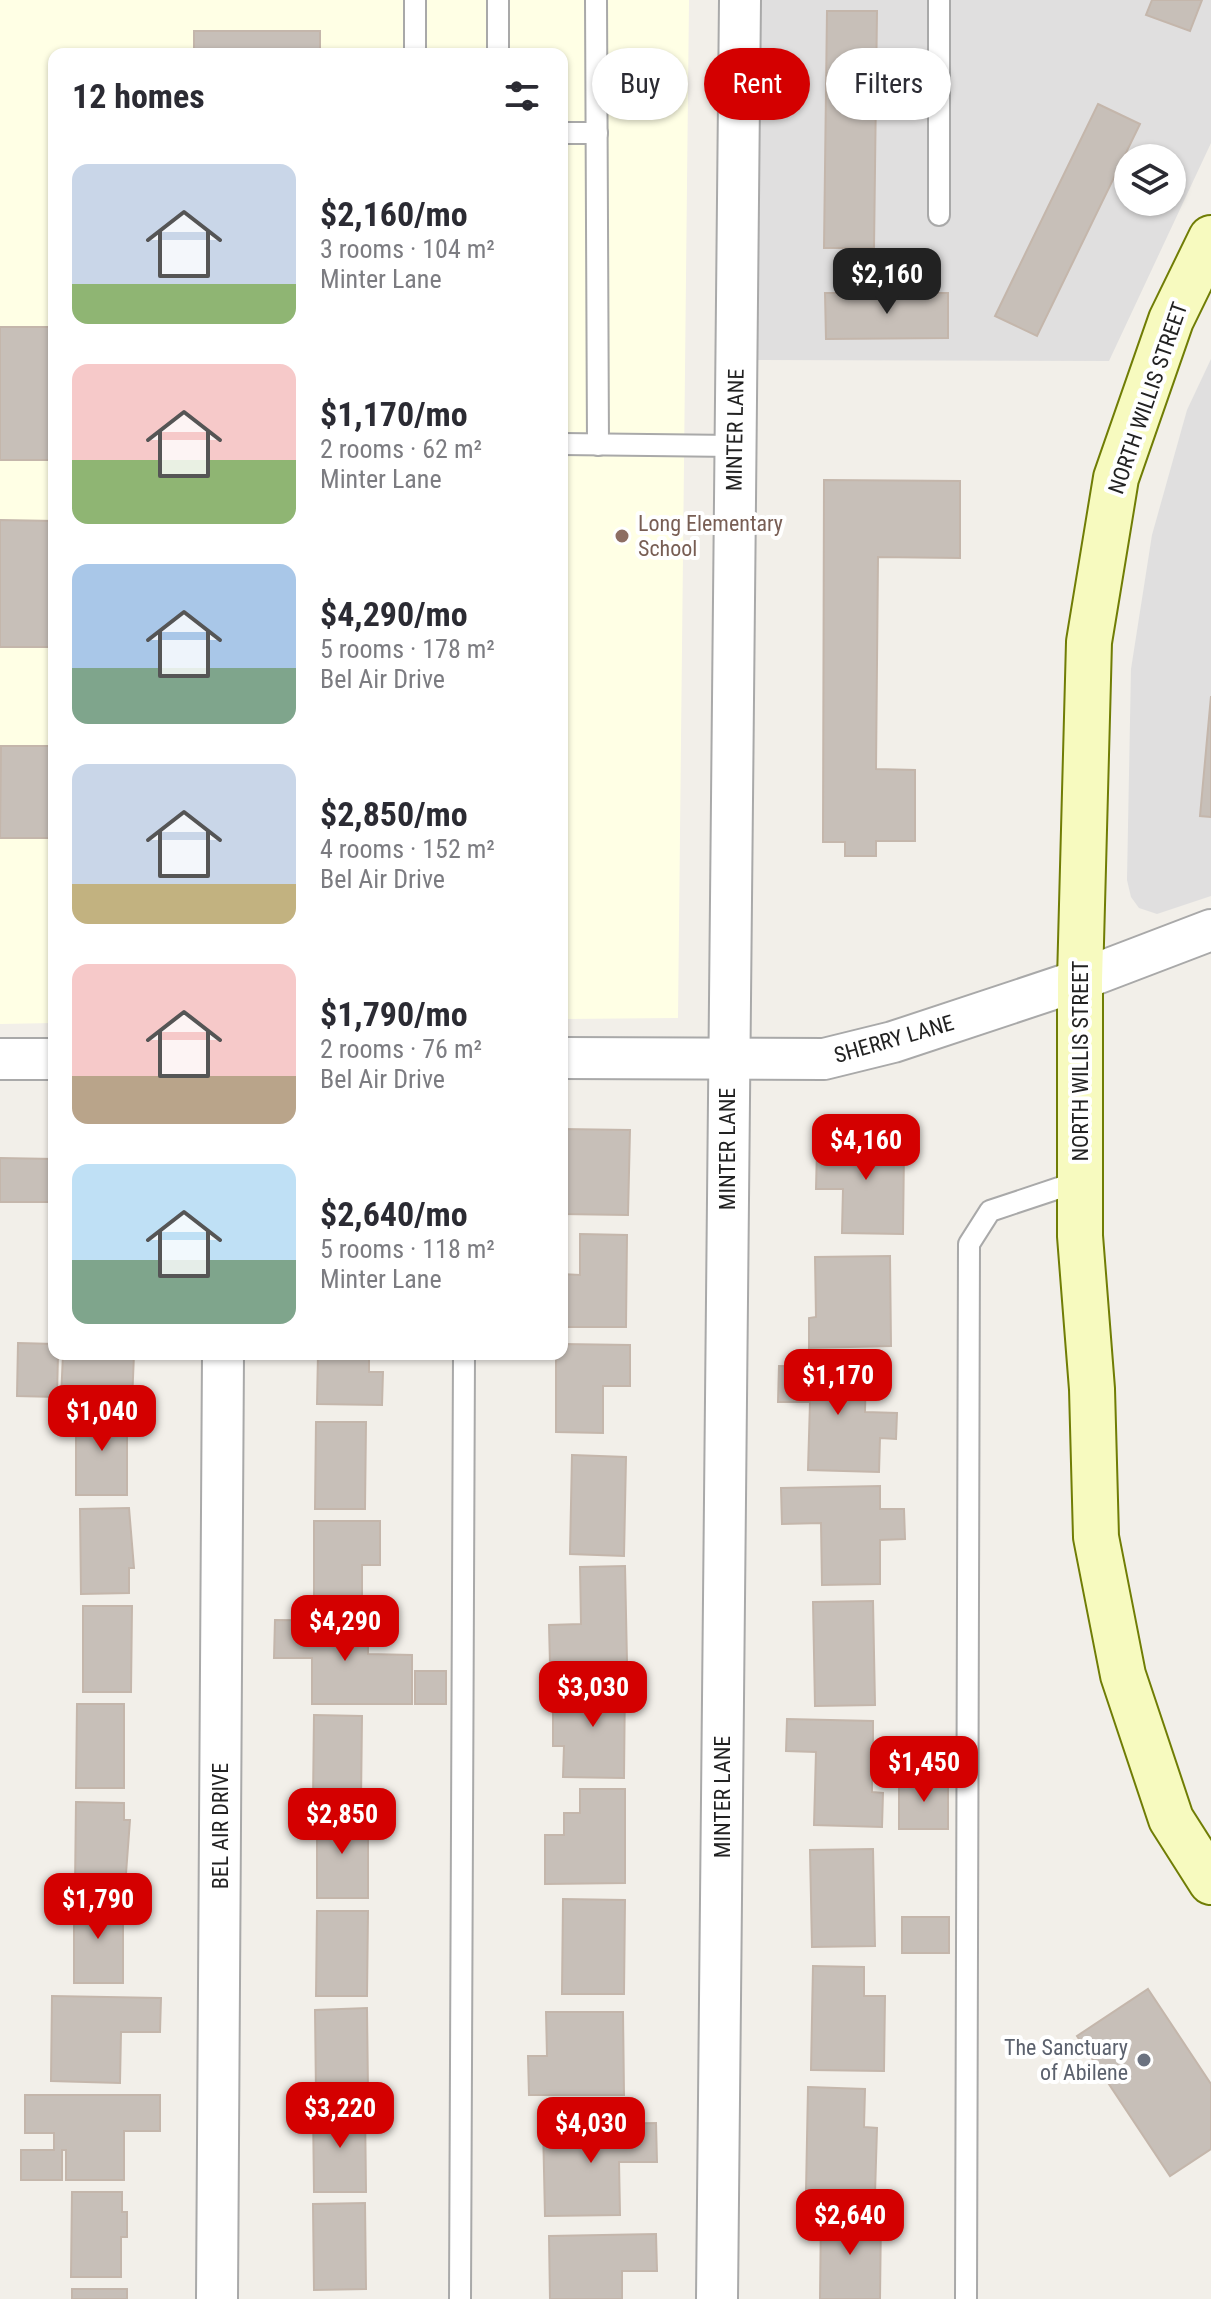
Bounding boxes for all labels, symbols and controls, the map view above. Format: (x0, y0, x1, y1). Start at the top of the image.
chip: Buy (592, 48, 688, 120)
chip: Rent (704, 48, 810, 120)
chip: Filters (826, 48, 951, 120)
icon: filters (500, 74, 544, 118)
text: 12 homes (72, 76, 205, 116)
map controls (1114, 144, 1186, 216)
button: layers (1114, 144, 1186, 216)
text: $2,160/mo (320, 194, 468, 234)
icon: home (136, 196, 232, 292)
text: 3 rooms · 104 m² (320, 234, 495, 264)
pin: $2,160 (822, 248, 952, 316)
text: $2,160 (851, 259, 923, 289)
text: Minter Lane (320, 264, 442, 294)
street label: NORTH WILLIS STREET (1103, 299, 1193, 497)
street label: MINTER LANE (721, 368, 749, 491)
text: $1,170/mo (320, 394, 468, 434)
icon: home (136, 396, 232, 492)
text: 2 rooms · 62 m² (320, 434, 482, 464)
text: Minter Lane (320, 464, 442, 494)
place label: Long Elementary School (638, 511, 783, 561)
marker: Long Elementary School (613, 527, 631, 545)
text: $4,290/mo (320, 594, 468, 634)
icon: home (136, 596, 232, 692)
text: 5 rooms · 178 m² (320, 634, 495, 664)
text: Bel Air Drive (320, 664, 445, 694)
text: $2,850/mo (320, 794, 468, 834)
icon: home (136, 796, 232, 892)
text: 4 rooms · 152 m² (320, 834, 495, 864)
text: Bel Air Drive (320, 864, 445, 894)
street label: NORTH WILLIS STREET (1068, 960, 1093, 1162)
text: $1,790/mo (320, 994, 468, 1034)
icon: home (136, 996, 232, 1092)
street label: SHERRY LANE (831, 1010, 957, 1068)
text: 2 rooms · 76 m² (320, 1034, 482, 1064)
text: Bel Air Drive (320, 1064, 445, 1094)
street label: MINTER LANE (715, 1088, 740, 1210)
pin: $4,160 (801, 1114, 931, 1182)
text: $4,160 (830, 1125, 902, 1155)
text: $2,640/mo (320, 1194, 468, 1234)
icon: home (136, 1196, 232, 1292)
text: 5 rooms · 118 m² (320, 1234, 495, 1264)
text: Minter Lane (320, 1264, 442, 1294)
pin: $1,170 (773, 1349, 903, 1417)
text: $1,170 (802, 1360, 874, 1390)
pin: $1,040 (37, 1385, 167, 1453)
text: $1,040 (66, 1396, 138, 1426)
pin: $4,290 (280, 1595, 410, 1663)
text: $4,290 (309, 1606, 381, 1636)
pin: $3,030 (528, 1661, 658, 1729)
text: $3,030 (557, 1672, 629, 1702)
street label: MINTER LANE (710, 1736, 735, 1858)
pin: $1,450 (859, 1736, 989, 1804)
text: $1,450 (888, 1747, 960, 1777)
street label: BEL AIR DRIVE (208, 1763, 233, 1889)
pin: $2,850 (277, 1788, 407, 1856)
text: $2,850 (306, 1799, 378, 1829)
pin: $1,790 (33, 1873, 163, 1941)
text: $1,790 (62, 1884, 134, 1914)
place label: The Sanctuary of Abilene (1004, 2035, 1128, 2085)
marker: The Sanctuary of Abilene (1135, 2051, 1153, 2069)
pin: $3,220 (275, 2082, 405, 2150)
text: $3,220 (304, 2093, 376, 2123)
pin: $4,030 (526, 2097, 656, 2165)
text: $4,030 (555, 2108, 627, 2138)
pin: $2,640 (785, 2189, 915, 2257)
text: $2,640 (814, 2200, 886, 2230)

